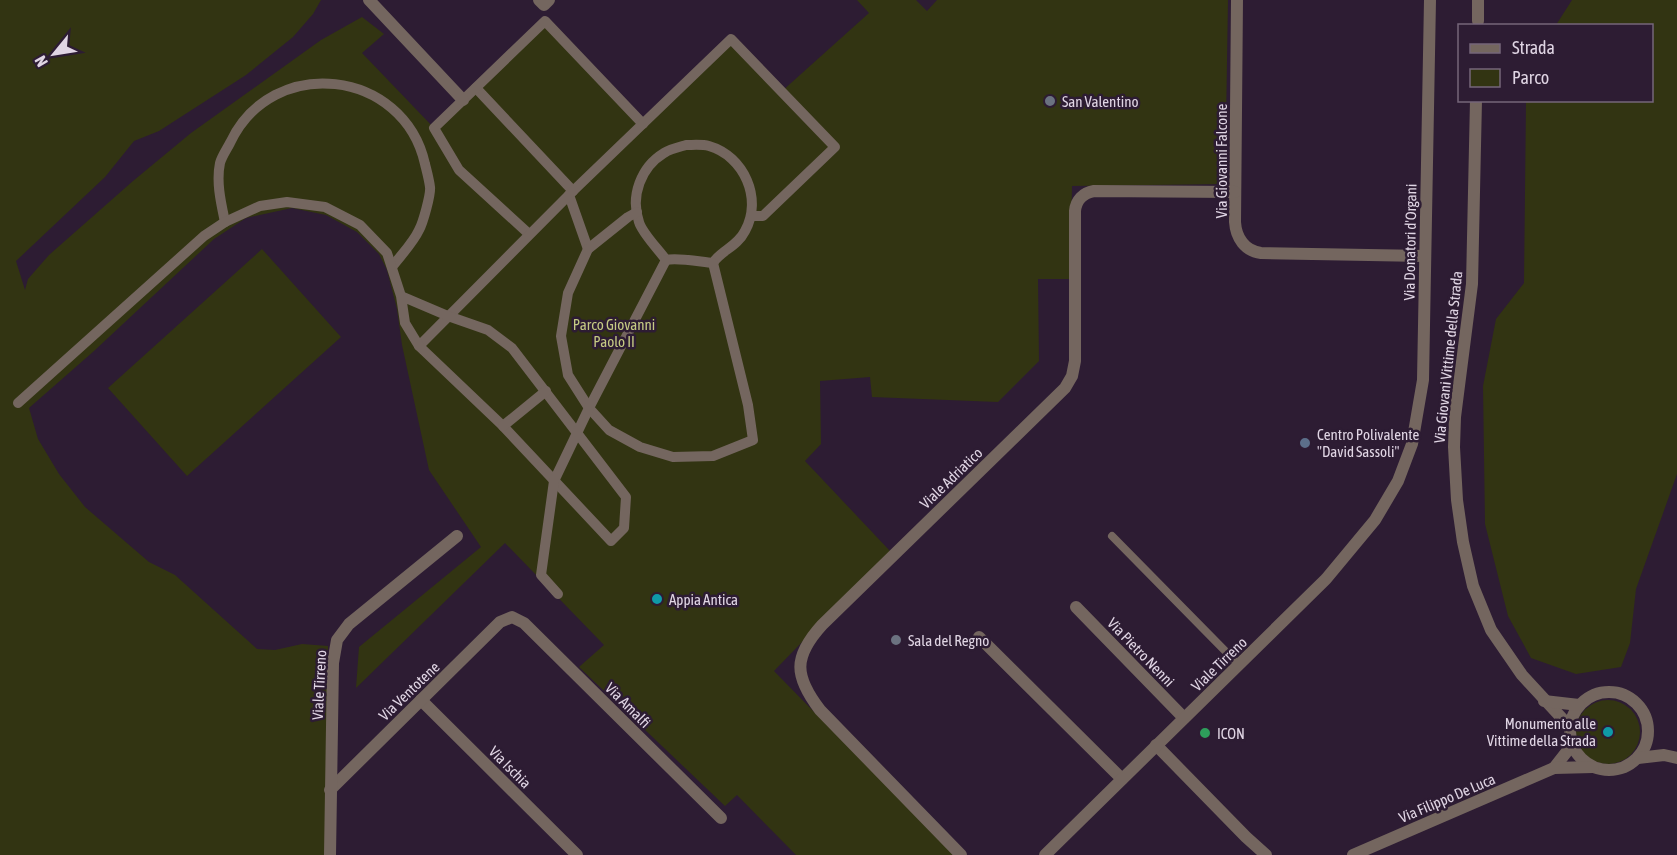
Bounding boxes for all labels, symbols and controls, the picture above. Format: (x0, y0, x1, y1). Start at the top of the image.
north arrow (24, 24, 84, 84)
legend (1458, 24, 1653, 102)
text: Strada (1512, 37, 1555, 58)
text: N (31, 53, 51, 70)
text: Parco (1512, 67, 1549, 88)
place label: San Valentino (1062, 93, 1139, 110)
marker: San Valentino (1043, 94, 1057, 108)
street label: Via Giovanni Falcone (1213, 104, 1230, 218)
street label: Via Donatori d'Organi (1400, 183, 1420, 301)
street label: Via Giovani Vittime della Strada (1430, 270, 1466, 444)
park label: Parco Giovanni Paolo II (573, 316, 655, 350)
place label: Centro Polivalente "David Sassoli" (1317, 426, 1419, 460)
marker: Centro Polivalente "David Sassoli" (1298, 436, 1312, 450)
street label: Viale Adriatico (916, 444, 986, 512)
place label: Appia Antica (669, 591, 738, 608)
marker: Appia Antica (650, 592, 664, 606)
street label: Via Pietro Nenni (1104, 614, 1178, 690)
place label: Sala del Regno (908, 632, 989, 649)
marker: Sala del Regno (889, 633, 903, 647)
street label: Viale Tirreno (1188, 634, 1250, 694)
street label: Viale Tirreno (309, 650, 329, 720)
street label: Via Ventotene (375, 658, 443, 724)
street label: Via Amalfi (602, 679, 654, 731)
place label: Monumento alle Vittime della Strada (1487, 715, 1596, 749)
place label: ICON (1217, 725, 1245, 742)
marker: Monumento alle Vittime della Strada (1601, 725, 1615, 739)
marker: ICON (1198, 726, 1212, 740)
street label: Via Ischia (486, 743, 534, 791)
street label: Via Filippo De Luca (1396, 770, 1498, 826)

